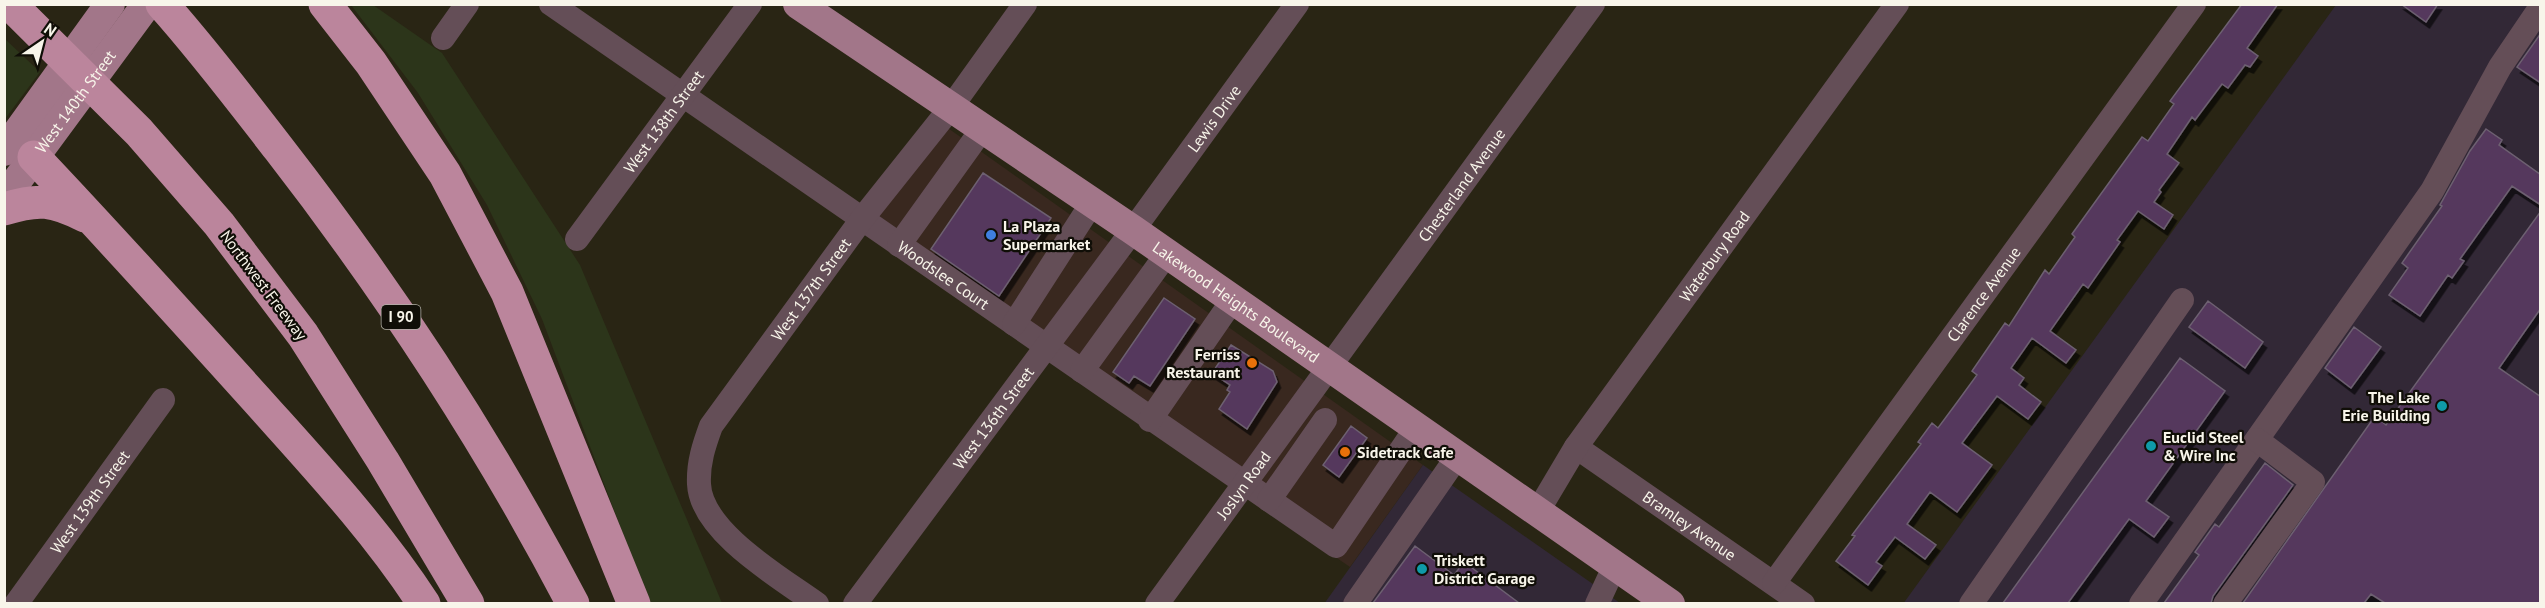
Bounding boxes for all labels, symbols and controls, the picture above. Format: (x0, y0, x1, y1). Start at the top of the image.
north arrow (12, 12, 72, 72)
text: N (41, 19, 61, 41)
street label: West 140th Street (31, 46, 120, 157)
street label: West 138th Street (619, 66, 708, 177)
street label: Lewis Drive (1183, 81, 1245, 156)
street label: Chesterland Avenue (1414, 124, 1509, 246)
street label: Waterbury Road (1675, 207, 1754, 305)
place label: La Plaza Supermarket (1003, 216, 1091, 254)
street label: Northwest Freeway (216, 226, 312, 344)
marker: La Plaza Supermarket (984, 228, 998, 242)
street label: West 137th Street (767, 233, 855, 345)
street label: Woodslee Court (894, 236, 994, 314)
street label: Lakewood Heights Boulevard (1149, 237, 1324, 367)
street label: Clarence Avenue (1942, 242, 2025, 346)
road number: I 90 (382, 305, 420, 329)
place label: Ferriss Restaurant (1166, 344, 1240, 382)
marker: Ferriss Restaurant (1245, 356, 1259, 370)
street label: West 136th Street (949, 362, 1038, 473)
place label: The Lake Erie Building (2342, 387, 2430, 425)
marker: The Lake Erie Building (2435, 399, 2449, 413)
place label: Euclid Steel & Wire Inc (2163, 427, 2244, 465)
marker: Euclid Steel & Wire Inc (2144, 439, 2158, 453)
place label: Sidetrack Cafe (1357, 442, 1454, 462)
marker: Sidetrack Cafe (1338, 445, 1352, 459)
street label: West 139th Street (46, 446, 134, 557)
street label: Joslyn Road (1211, 447, 1275, 524)
street label: Bramley Avenue (1639, 486, 1740, 565)
place label: Triskett District Garage (1434, 550, 1535, 588)
marker: Triskett District Garage (1415, 562, 1429, 576)

